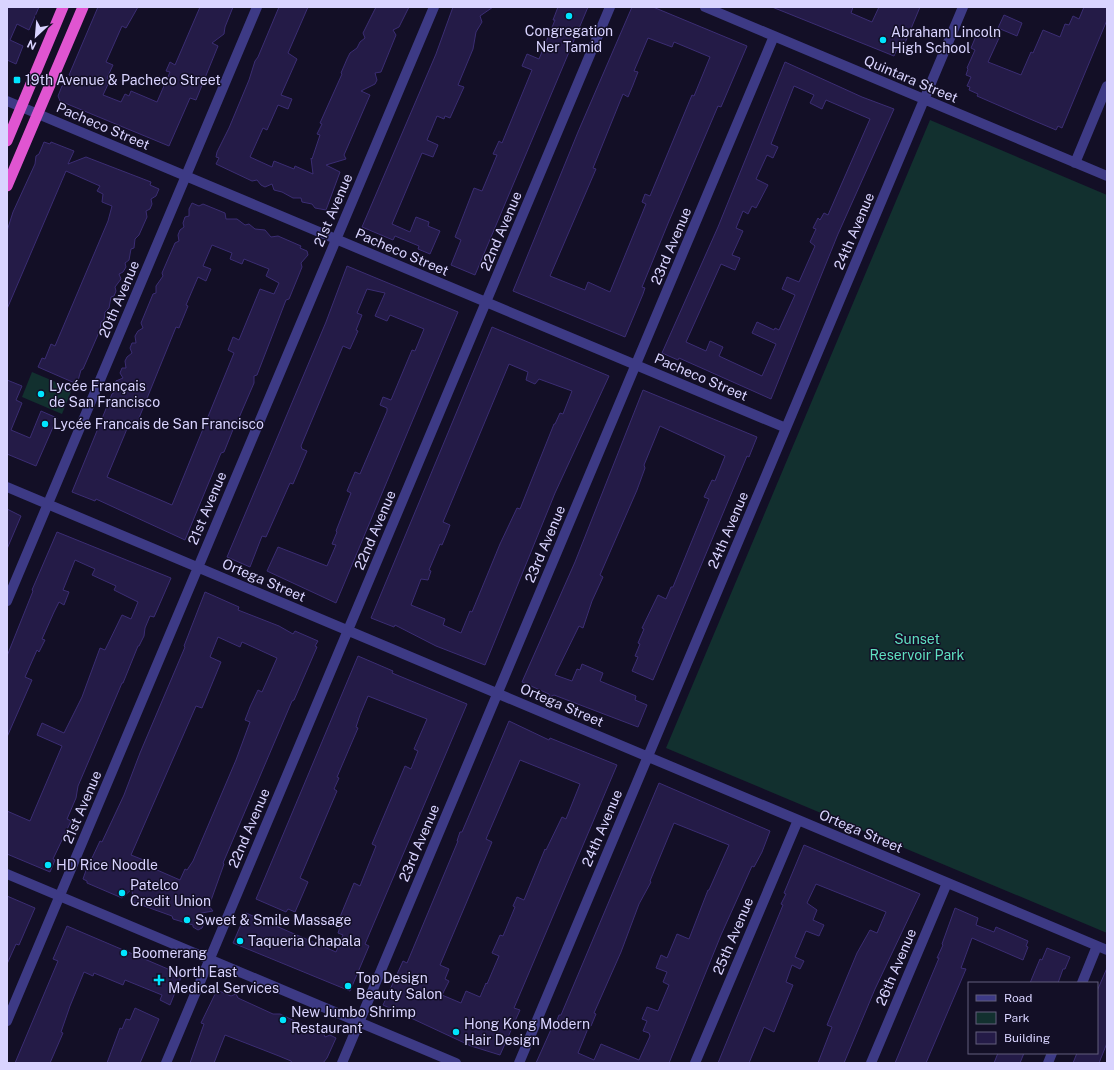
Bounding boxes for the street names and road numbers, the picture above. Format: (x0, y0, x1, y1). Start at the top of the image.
street label: Quintara Street (862, 52, 960, 106)
street label: Pacheco Street (54, 99, 152, 153)
street label: 21st Avenue (310, 171, 356, 249)
street label: 22nd Avenue (477, 189, 525, 273)
street label: 24th Avenue (831, 190, 877, 272)
street label: 23rd Avenue (648, 205, 694, 287)
street label: Pacheco Street (353, 225, 451, 279)
street label: 20th Avenue (96, 258, 142, 340)
street label: Pacheco Street (652, 350, 750, 404)
street label: 21st Avenue (184, 469, 230, 547)
street label: 22nd Avenue (351, 488, 399, 572)
street label: 24th Avenue (705, 489, 751, 571)
street label: 23rd Avenue (522, 503, 568, 585)
street label: Ortega Street (220, 555, 308, 605)
street label: Ortega Street (518, 680, 606, 730)
street label: 21st Avenue (59, 768, 105, 846)
street label: 22nd Avenue (225, 786, 273, 870)
street label: 24th Avenue (579, 787, 625, 869)
street label: 23rd Avenue (396, 802, 442, 884)
street label: Ortega Street (817, 806, 905, 856)
street label: 25th Avenue (710, 895, 756, 977)
street label: 26th Avenue (873, 926, 919, 1008)

